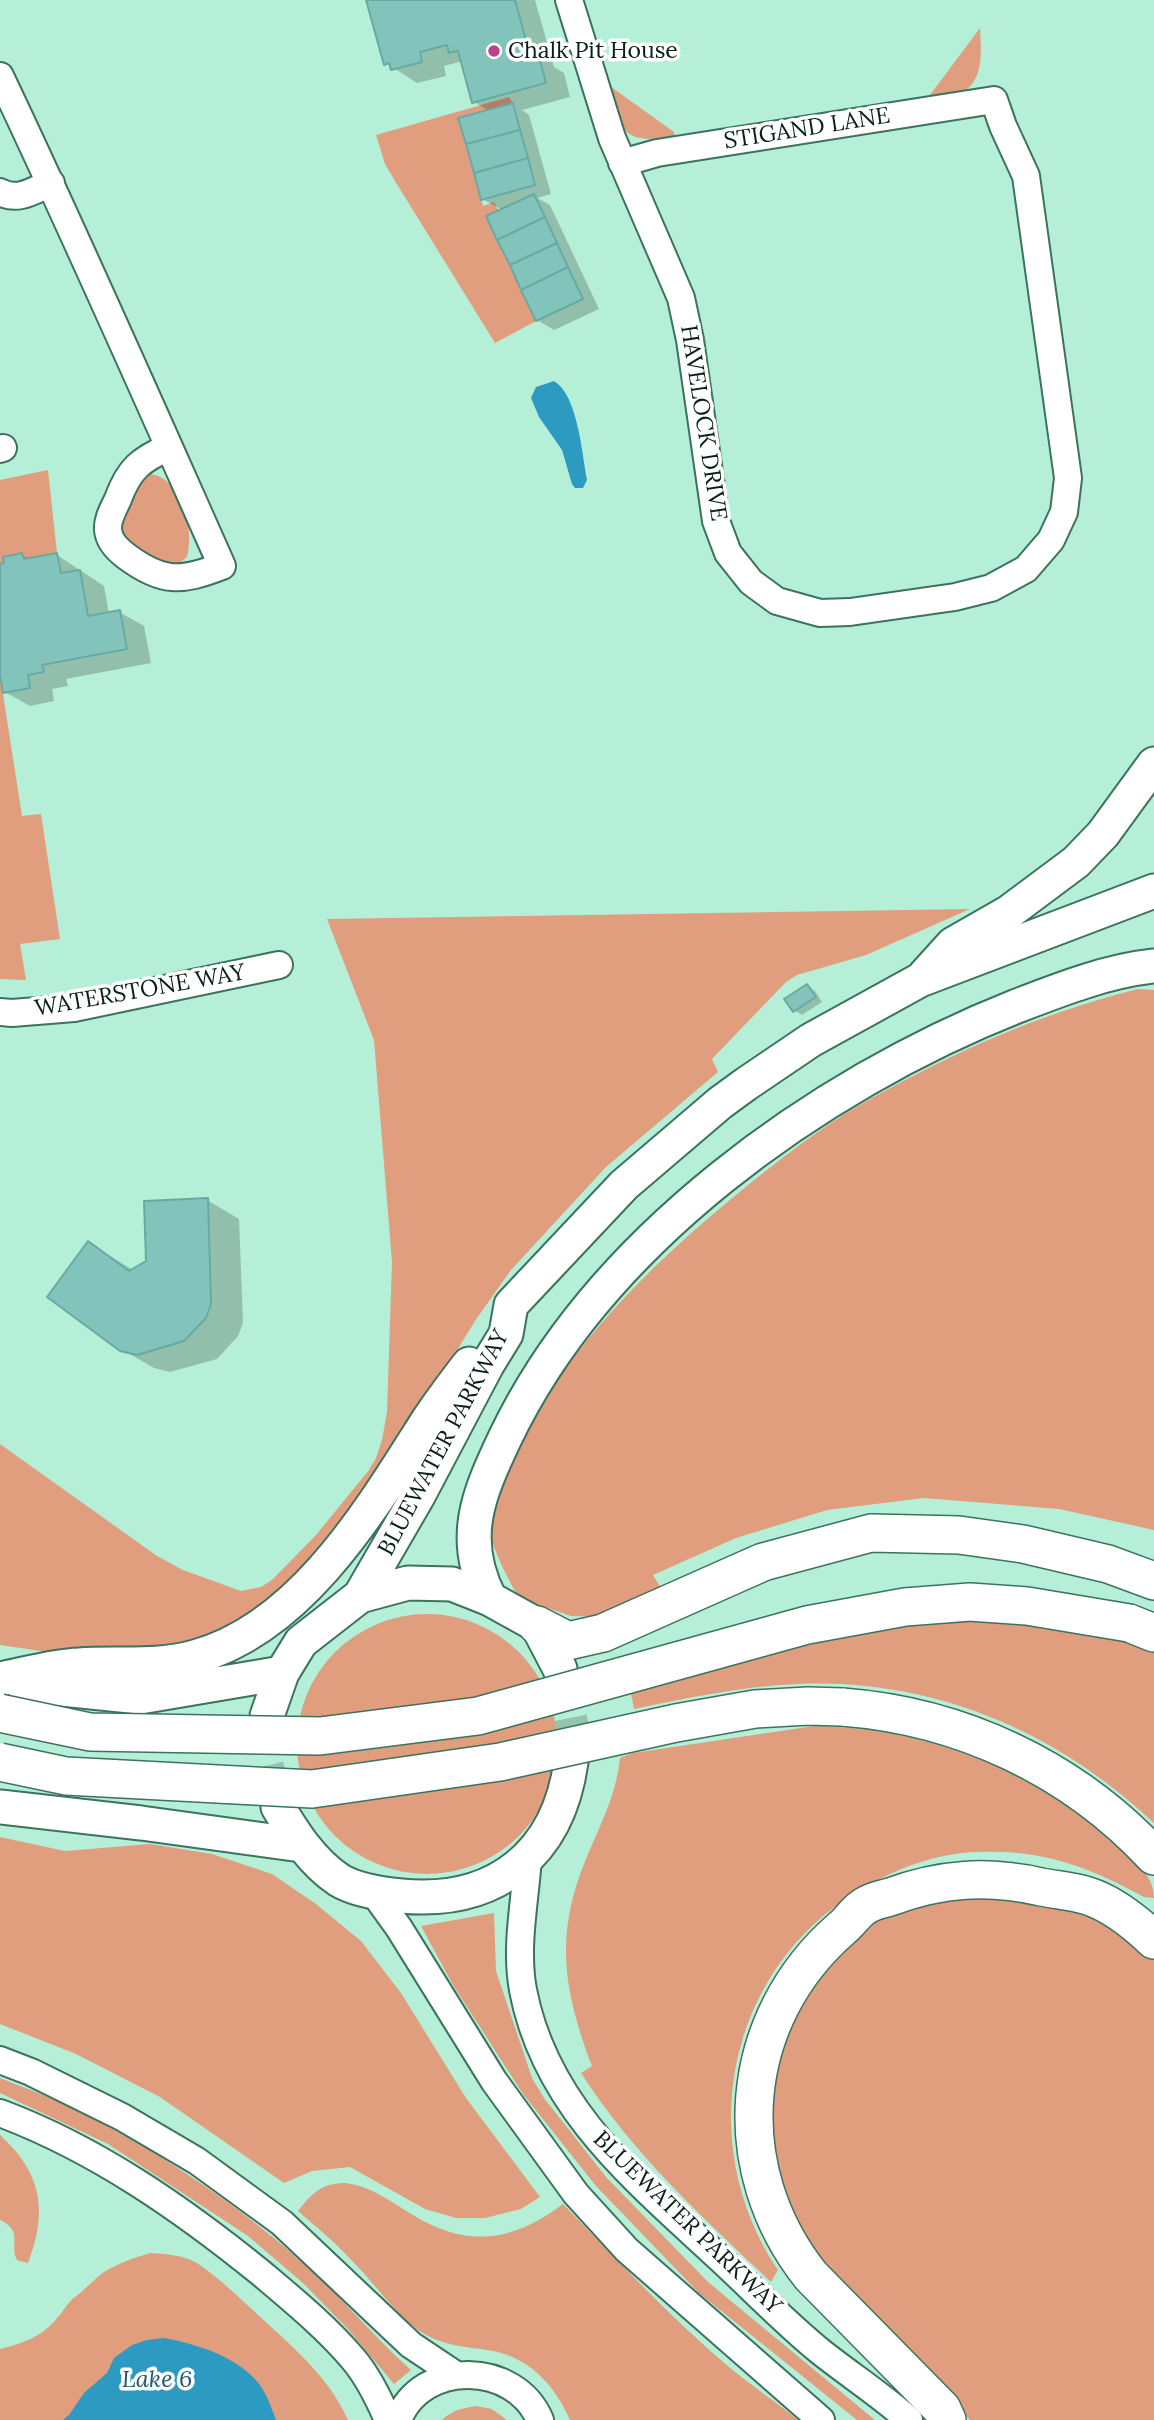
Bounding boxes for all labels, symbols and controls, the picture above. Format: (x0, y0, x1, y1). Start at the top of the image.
place label: Chalk Pit House (508, 37, 678, 65)
marker: Chalk Pit House (486, 43, 502, 59)
street label: STIGAND LANE (722, 102, 892, 156)
street label: HAVELOCK DRIVE (674, 323, 732, 523)
street label: WATERSTONE WAY (33, 959, 247, 1023)
street label: BLUEWATER PARKWAY (373, 1325, 515, 1561)
street label: BLUEWATER PARKWAY (587, 2126, 787, 2320)
water label: Lake 6 (122, 2366, 192, 2394)

